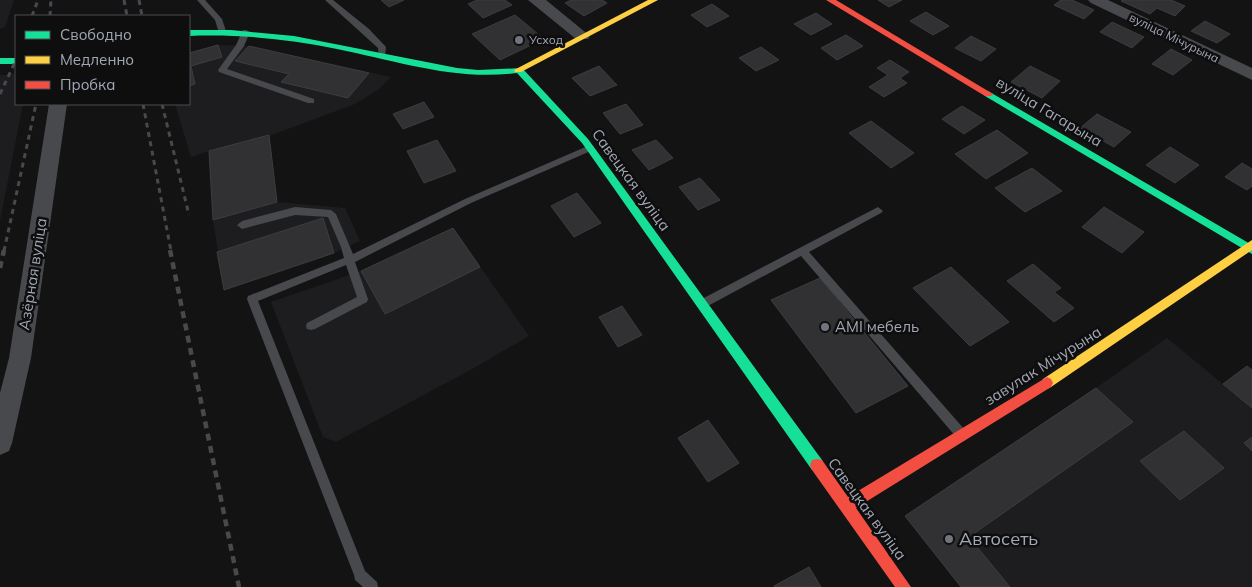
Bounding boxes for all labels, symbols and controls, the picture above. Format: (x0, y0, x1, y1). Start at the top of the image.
street label: вуліца Мічурына (1127, 9, 1222, 66)
legend (15, 15, 190, 105)
text: Свободно (60, 25, 132, 44)
place label: Усход (528, 32, 563, 47)
marker: Усход (513, 34, 525, 46)
text: Медленно (60, 50, 134, 69)
street label: вуліца Гагарына (993, 72, 1106, 151)
text: Пробка (60, 75, 115, 94)
street label: Савецкая вуліца (588, 125, 675, 234)
street label: Азёрная вуліца (14, 217, 51, 331)
place label: AMI мебель (835, 317, 919, 336)
marker: AMI мебель (819, 321, 831, 333)
street label: завулак Мічурына (981, 322, 1105, 409)
street label: Савецкая вуліца (824, 454, 911, 563)
place label: Автосеть (959, 527, 1038, 550)
marker: Автосеть (943, 533, 955, 545)

